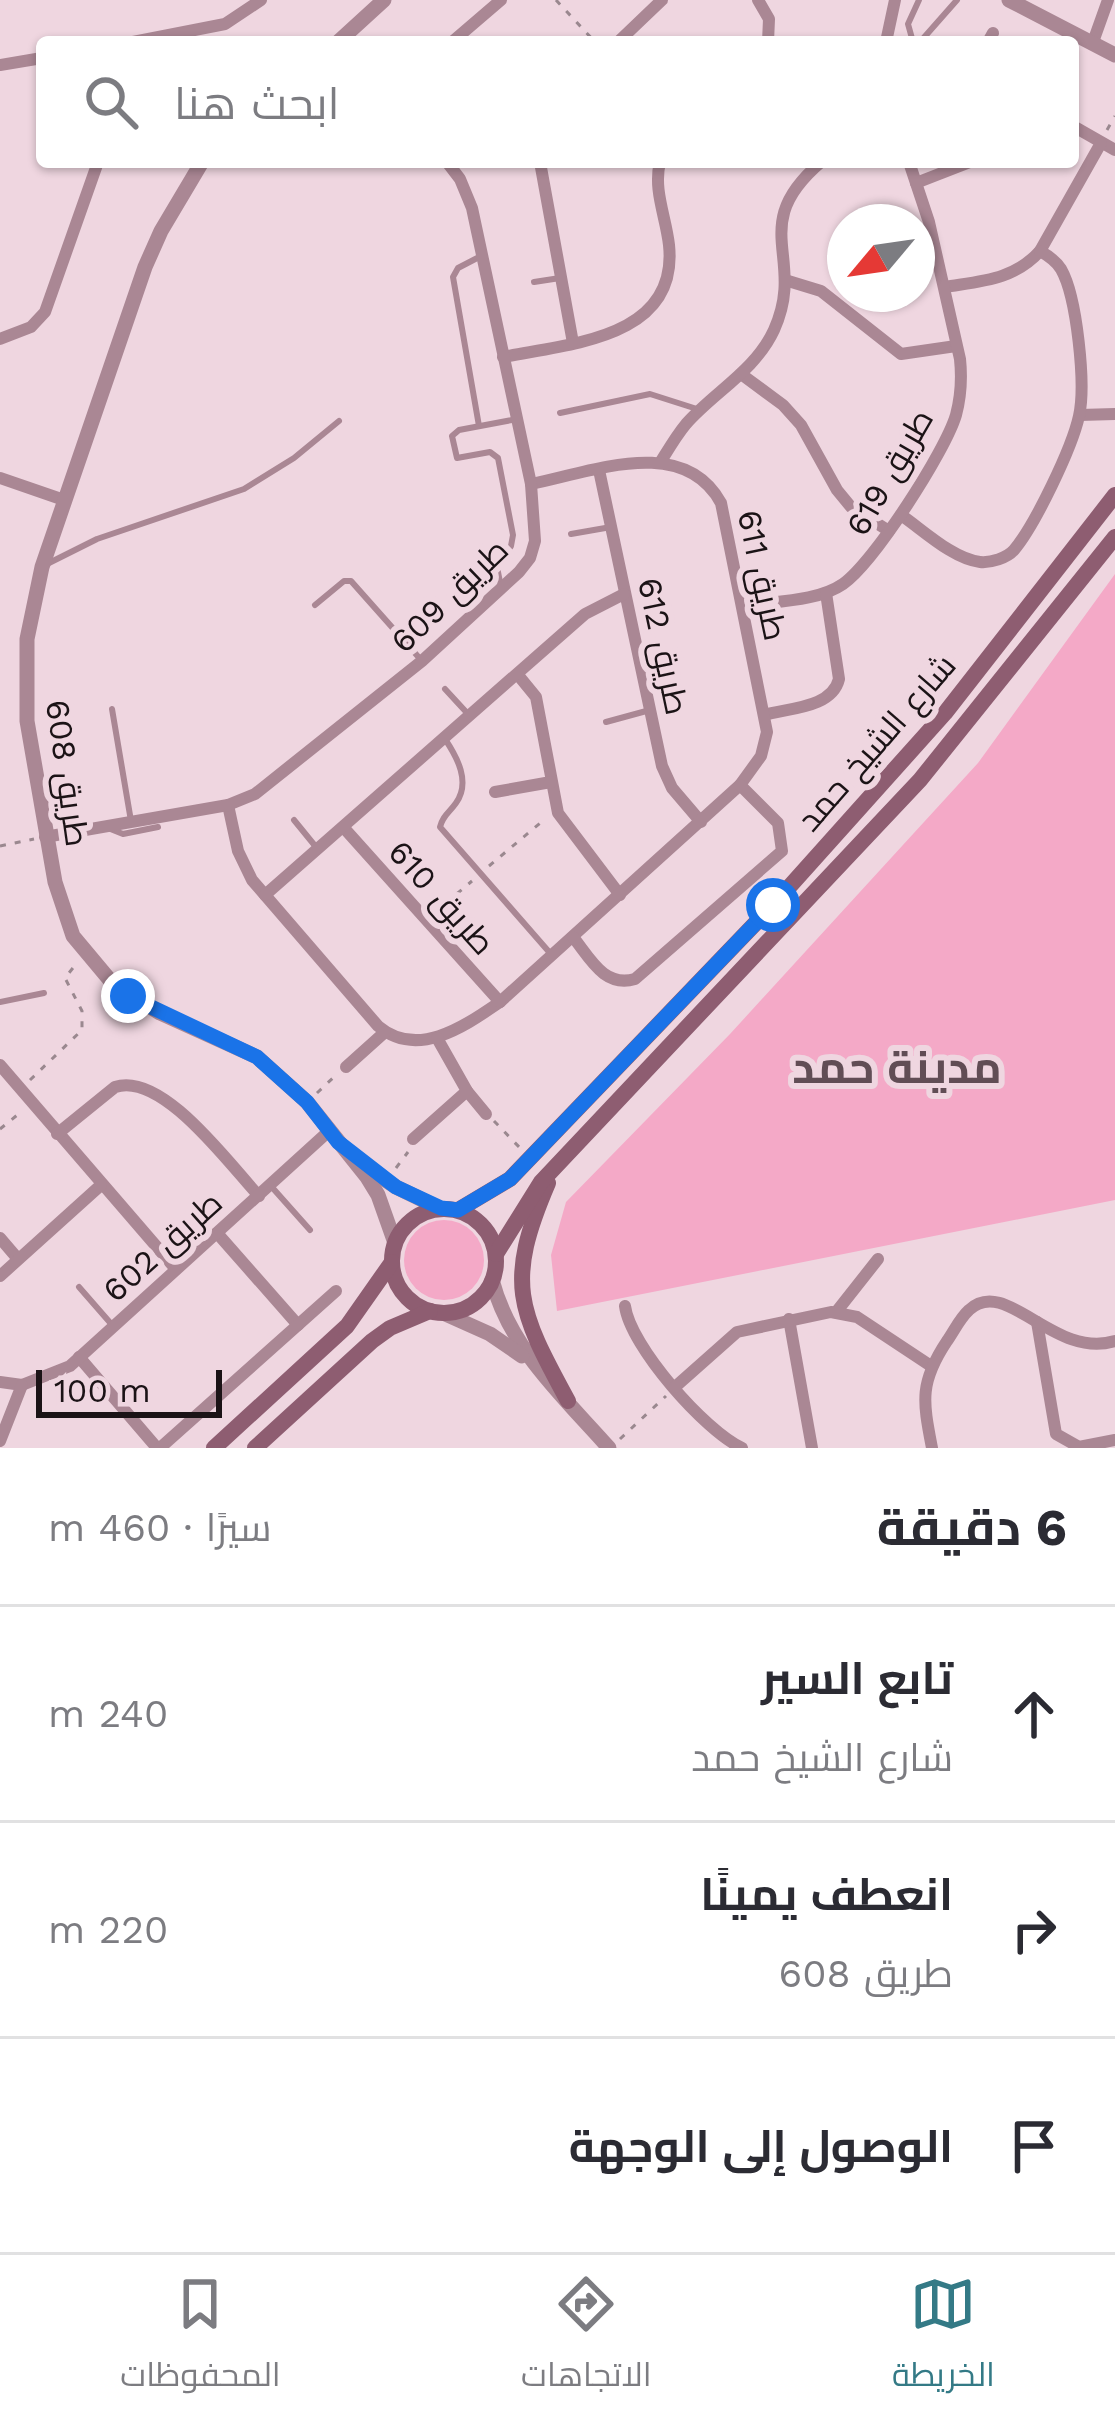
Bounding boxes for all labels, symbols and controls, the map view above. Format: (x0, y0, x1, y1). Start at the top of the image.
search box (36, 36, 1079, 168)
icon: search (78, 69, 144, 135)
text: ابحث هنا (174, 77, 340, 130)
north arrow (827, 204, 935, 312)
street label: طريق 619 (838, 402, 942, 543)
street label: طريق 611 (729, 506, 795, 644)
street label: طريق 609 (383, 530, 517, 661)
street label: طريق 612 (629, 574, 697, 718)
street label: شارع الشيخ حمد (789, 646, 966, 841)
street label: طريق 608 (37, 697, 97, 849)
street label: طريق 610 (380, 832, 503, 963)
route start (746, 878, 800, 932)
route end (101, 969, 155, 1023)
district label: مدينة حمد (792, 1041, 1002, 1094)
street label: طريق 602 (95, 1183, 230, 1311)
scale bar (36, 1364, 222, 1417)
text: 100 m (54, 1371, 151, 1410)
text: 6 دقيقة (877, 1498, 1067, 1557)
text: سيرًا · 460 m (48, 1505, 272, 1550)
text: تابع السير (761, 1652, 953, 1705)
icon: ahead (1001, 1681, 1067, 1747)
text: 240 m (48, 1691, 168, 1736)
text: شارع الشيخ حمد (691, 1735, 953, 1780)
text: انعطف يمينًا (700, 1868, 953, 1921)
icon: right (1001, 1897, 1067, 1963)
text: 220 m (48, 1907, 168, 1952)
text: طريق 608 (779, 1951, 953, 1996)
icon: arrive (1001, 2113, 1067, 2179)
text: الوصول إلى الوجهة (569, 2120, 953, 2173)
tab: المحفوظات (120, 2271, 281, 2405)
tab: الاتجاهات (521, 2271, 652, 2405)
tab: الخريطة (892, 2271, 995, 2405)

